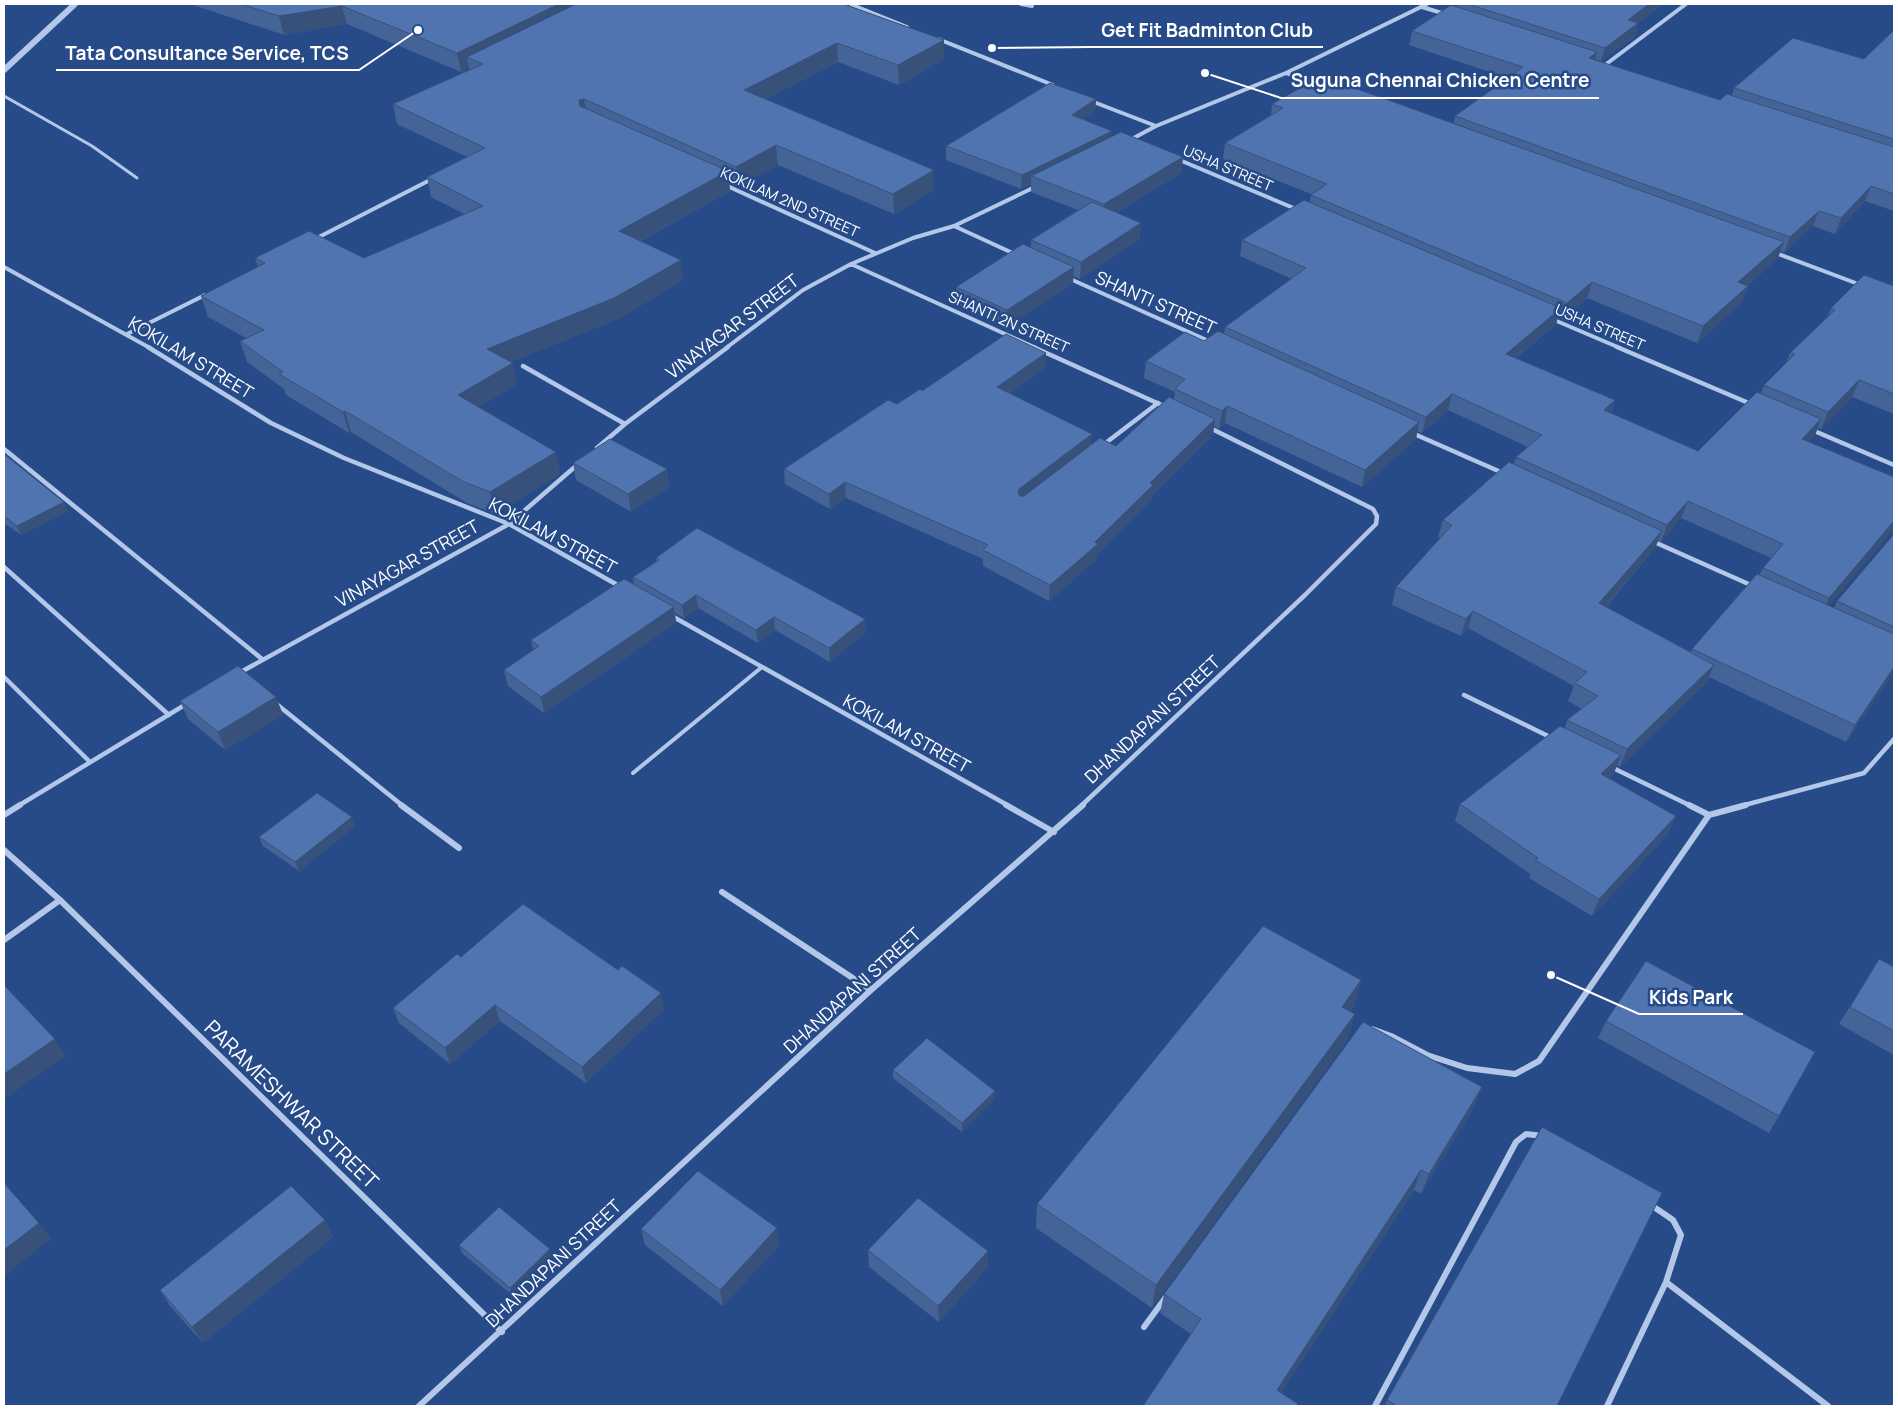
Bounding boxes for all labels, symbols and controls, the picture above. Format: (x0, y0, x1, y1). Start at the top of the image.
callout: Get Fit Badminton Club (1091, 13, 1323, 47)
text: Get Fit Badminton Club (1101, 17, 1313, 43)
callout: Tata Consultance Service, TCS (56, 36, 359, 70)
text: Tata Consultance Service, TCS (65, 40, 349, 66)
callout: Suguna Chennai Chicken Centre (1281, 64, 1599, 98)
text: Suguna Chennai Chicken Centre (1291, 67, 1589, 93)
street label: USHA STREET (1180, 140, 1276, 196)
street label: KOKILAM 2ND STREET (717, 162, 863, 242)
street label: SHANTI STREET (1092, 265, 1221, 340)
street label: VINAYAGAR STREET (661, 268, 804, 384)
street label: SHANTI 2N STREET (945, 286, 1073, 358)
street label: USHA STREET (1552, 299, 1648, 355)
street label: KOKILAM STREET (124, 310, 258, 404)
street label: KOKILAM STREET (485, 491, 621, 579)
street label: VINAYAGAR STREET (331, 513, 483, 612)
street label: DHANDAPANI STREET (1079, 650, 1225, 788)
street label: KOKILAM STREET (839, 688, 975, 778)
street label: DHANDAPANI STREET (778, 922, 926, 1058)
callout: Kids Park (1639, 980, 1743, 1014)
text: Kids Park (1649, 984, 1734, 1010)
street label: PARAMESHWAR STREET (199, 1013, 385, 1195)
street label: DHANDAPANI STREET (480, 1194, 626, 1332)

